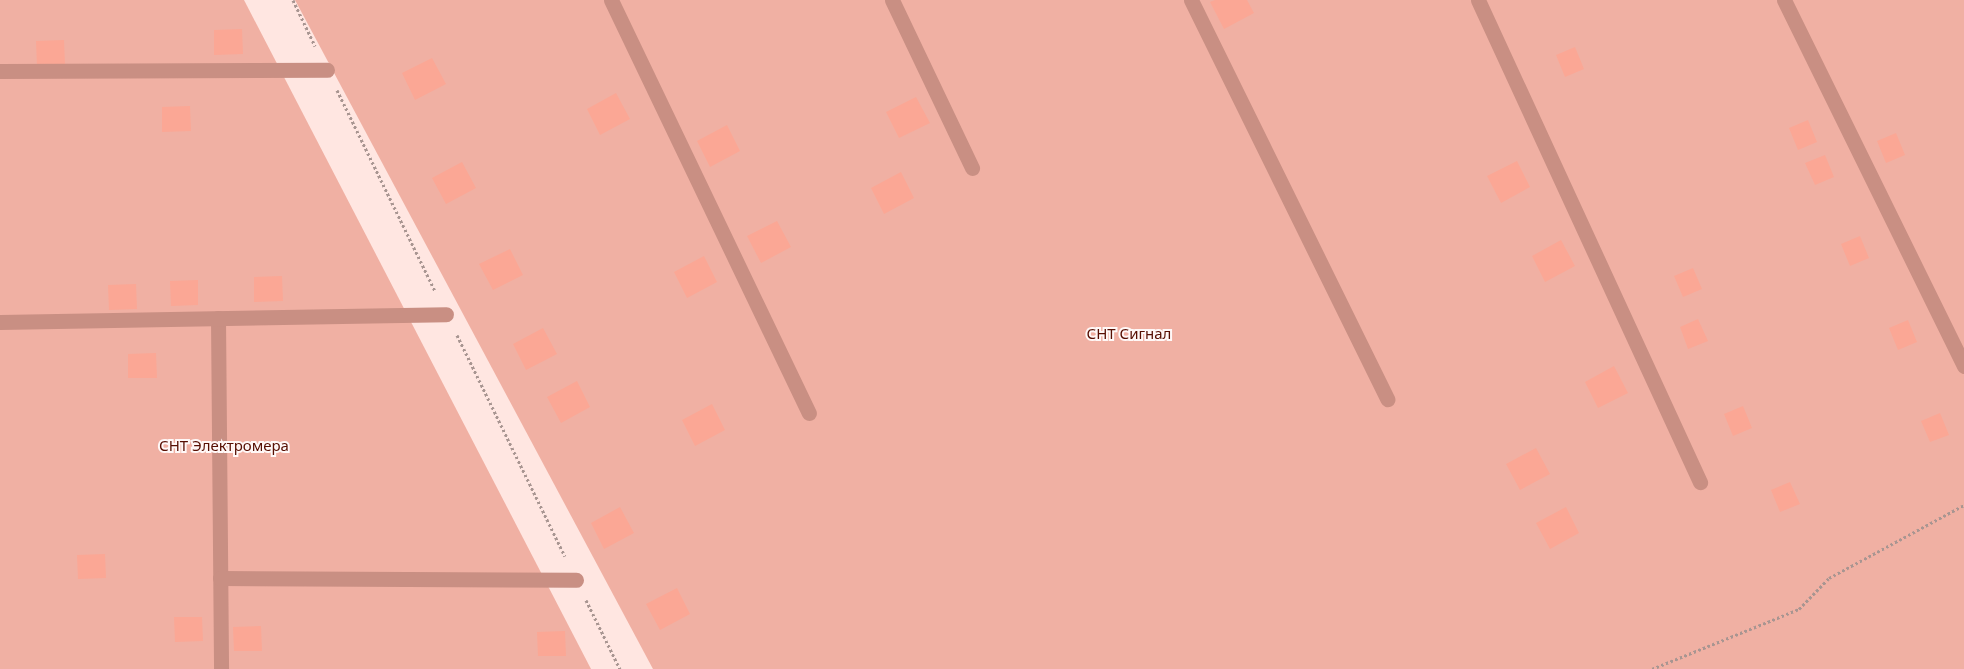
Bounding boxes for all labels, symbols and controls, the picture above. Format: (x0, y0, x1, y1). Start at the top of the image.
park label: СНТ Сигнал (1087, 325, 1171, 343)
park label: СНТ Электромера (159, 437, 289, 455)

